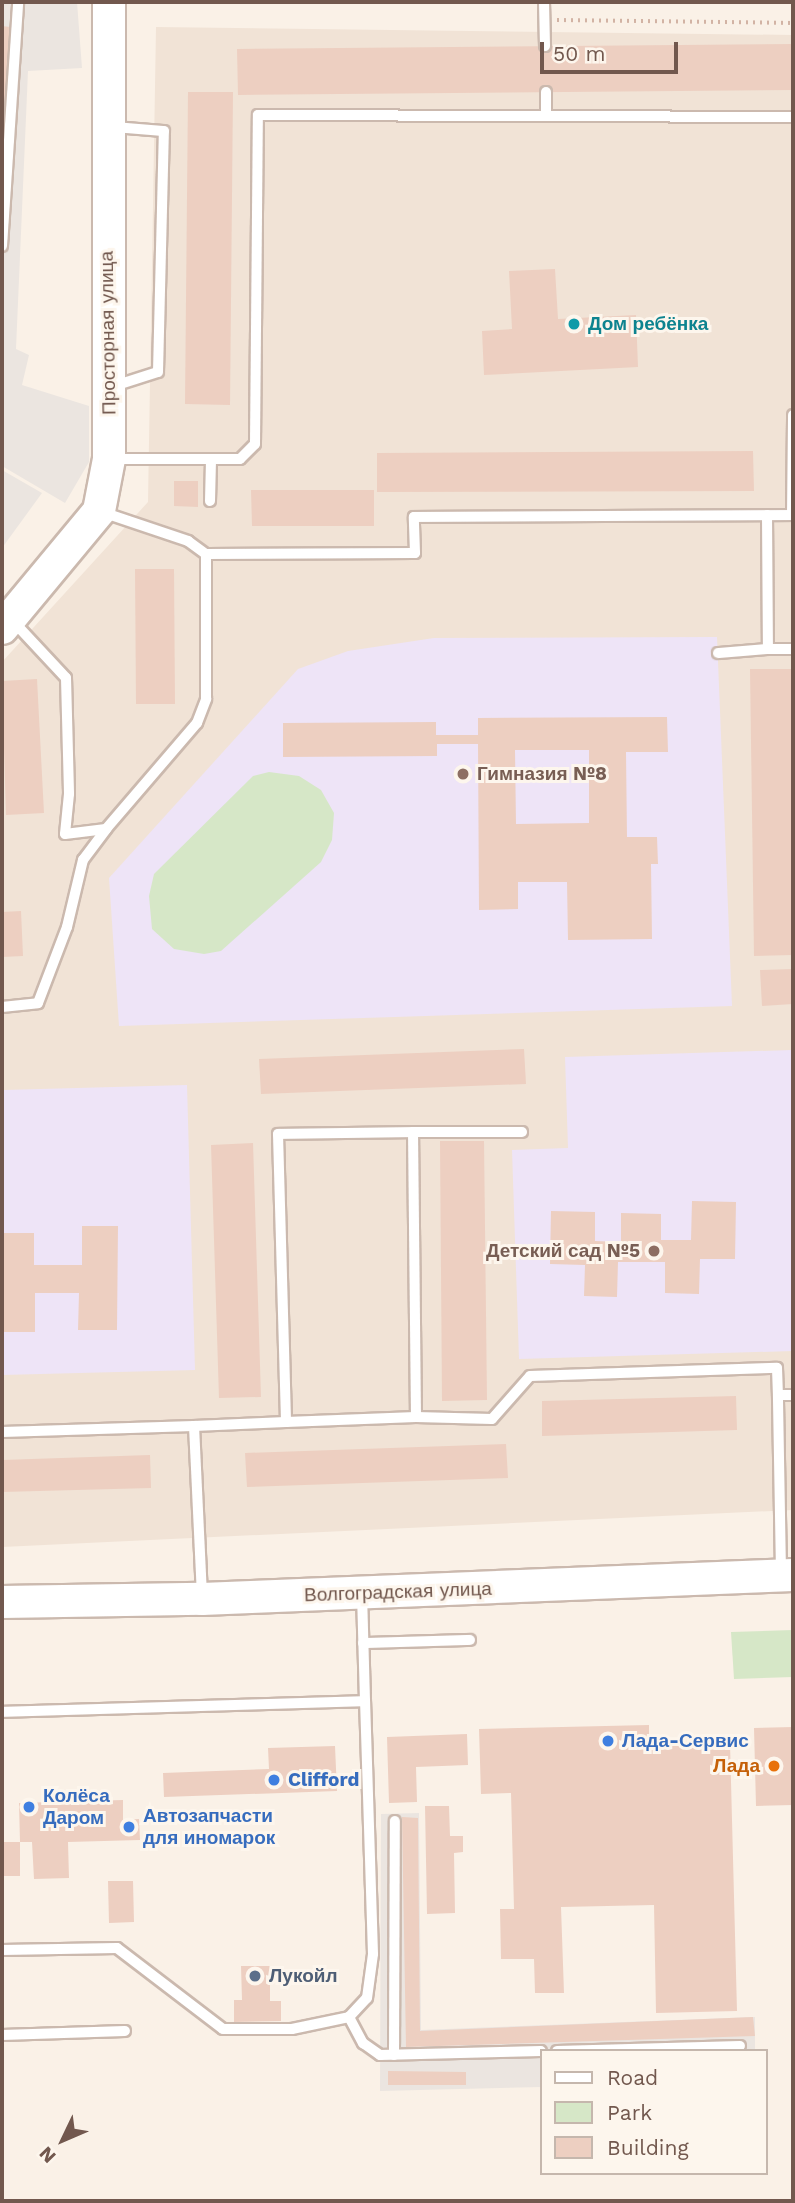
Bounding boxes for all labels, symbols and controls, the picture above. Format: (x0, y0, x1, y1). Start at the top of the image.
scale bar (543, 28, 681, 72)
text: 50 m (553, 41, 605, 66)
street label: Просторная улица (95, 251, 121, 415)
place label: Дом ребёнка (588, 313, 708, 335)
marker: Дом ребёнка (566, 316, 582, 332)
place label: Гимназия №8 (477, 763, 607, 785)
marker: Гимназия №8 (455, 766, 471, 782)
place label: Детский сад №5 (486, 1240, 640, 1262)
marker: Детский сад №5 (646, 1243, 662, 1259)
street label: Волгоградская улица (304, 1577, 492, 1607)
place label: Лада-Сервис (622, 1730, 749, 1752)
marker: Лада-Сервис (600, 1733, 616, 1749)
place label: Лада (713, 1755, 760, 1777)
marker: Лада (766, 1758, 782, 1774)
place label: Clifford (288, 1769, 359, 1791)
marker: Clifford (266, 1772, 282, 1788)
place label: Колёса Даром (43, 1785, 110, 1829)
marker: Колёса Даром (21, 1799, 37, 1815)
place label: Автозапчасти для иномарок (143, 1805, 275, 1849)
marker: Автозапчасти для иномарок (121, 1819, 137, 1835)
place label: Лукойл (269, 1965, 338, 1987)
marker: Лукойл (247, 1968, 263, 1984)
legend (540, 2049, 767, 2175)
text: Road (607, 2065, 658, 2090)
text: Park (607, 2100, 652, 2125)
north arrow (28, 2105, 98, 2175)
text: Building (607, 2135, 689, 2160)
text: N (34, 2142, 61, 2168)

